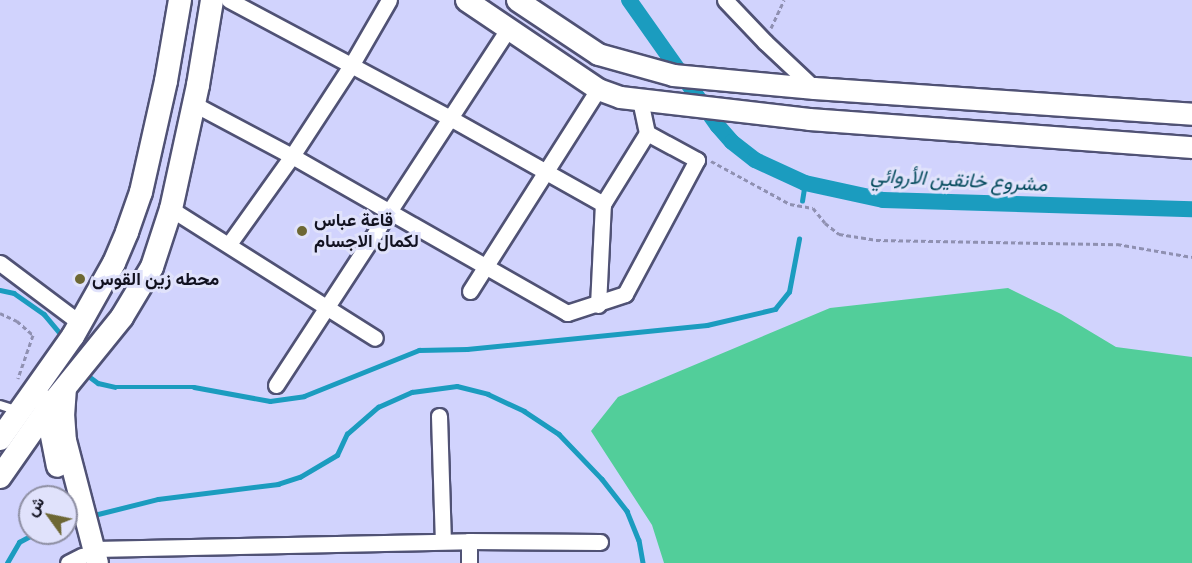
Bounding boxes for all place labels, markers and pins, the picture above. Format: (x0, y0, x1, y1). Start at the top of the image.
place label: قاعة عباس لكمال الاجسام (314, 210, 419, 252)
marker: قاعة عباس لكمال الاجسام (295, 224, 309, 238)
place label: محطه زين القوس (92, 268, 219, 290)
marker: محطه زين القوس (73, 272, 87, 286)

